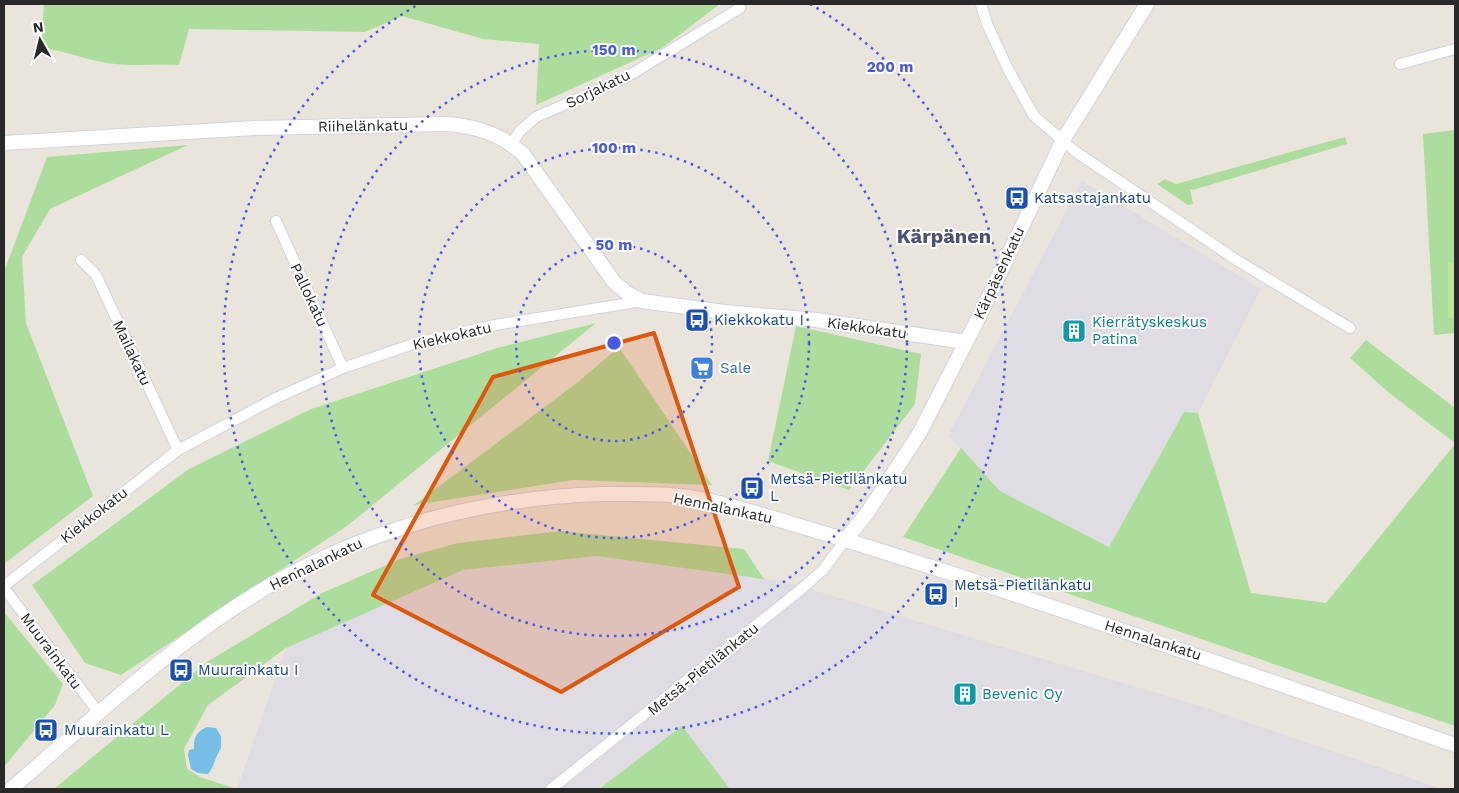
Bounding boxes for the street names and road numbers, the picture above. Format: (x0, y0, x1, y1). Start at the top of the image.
street label: Sorjakatu (563, 66, 633, 112)
street label: Riihelänkatu (318, 116, 408, 136)
street label: Kärpäsenkatu (970, 224, 1028, 322)
street label: Pallokatu (286, 260, 332, 330)
street label: Kiekkokatu (826, 313, 908, 343)
street label: Mailakatu (109, 317, 155, 389)
street label: Kiekkokatu (411, 318, 493, 354)
street label: Kiekkokatu (57, 483, 131, 547)
street label: Hennalankatu (672, 489, 774, 527)
street label: Hennalankatu (267, 534, 365, 594)
street label: Muurainkatu (16, 609, 86, 693)
street label: Hennalankatu (1102, 616, 1204, 664)
street label: Metsä-Pietilänkatu (644, 619, 762, 719)

